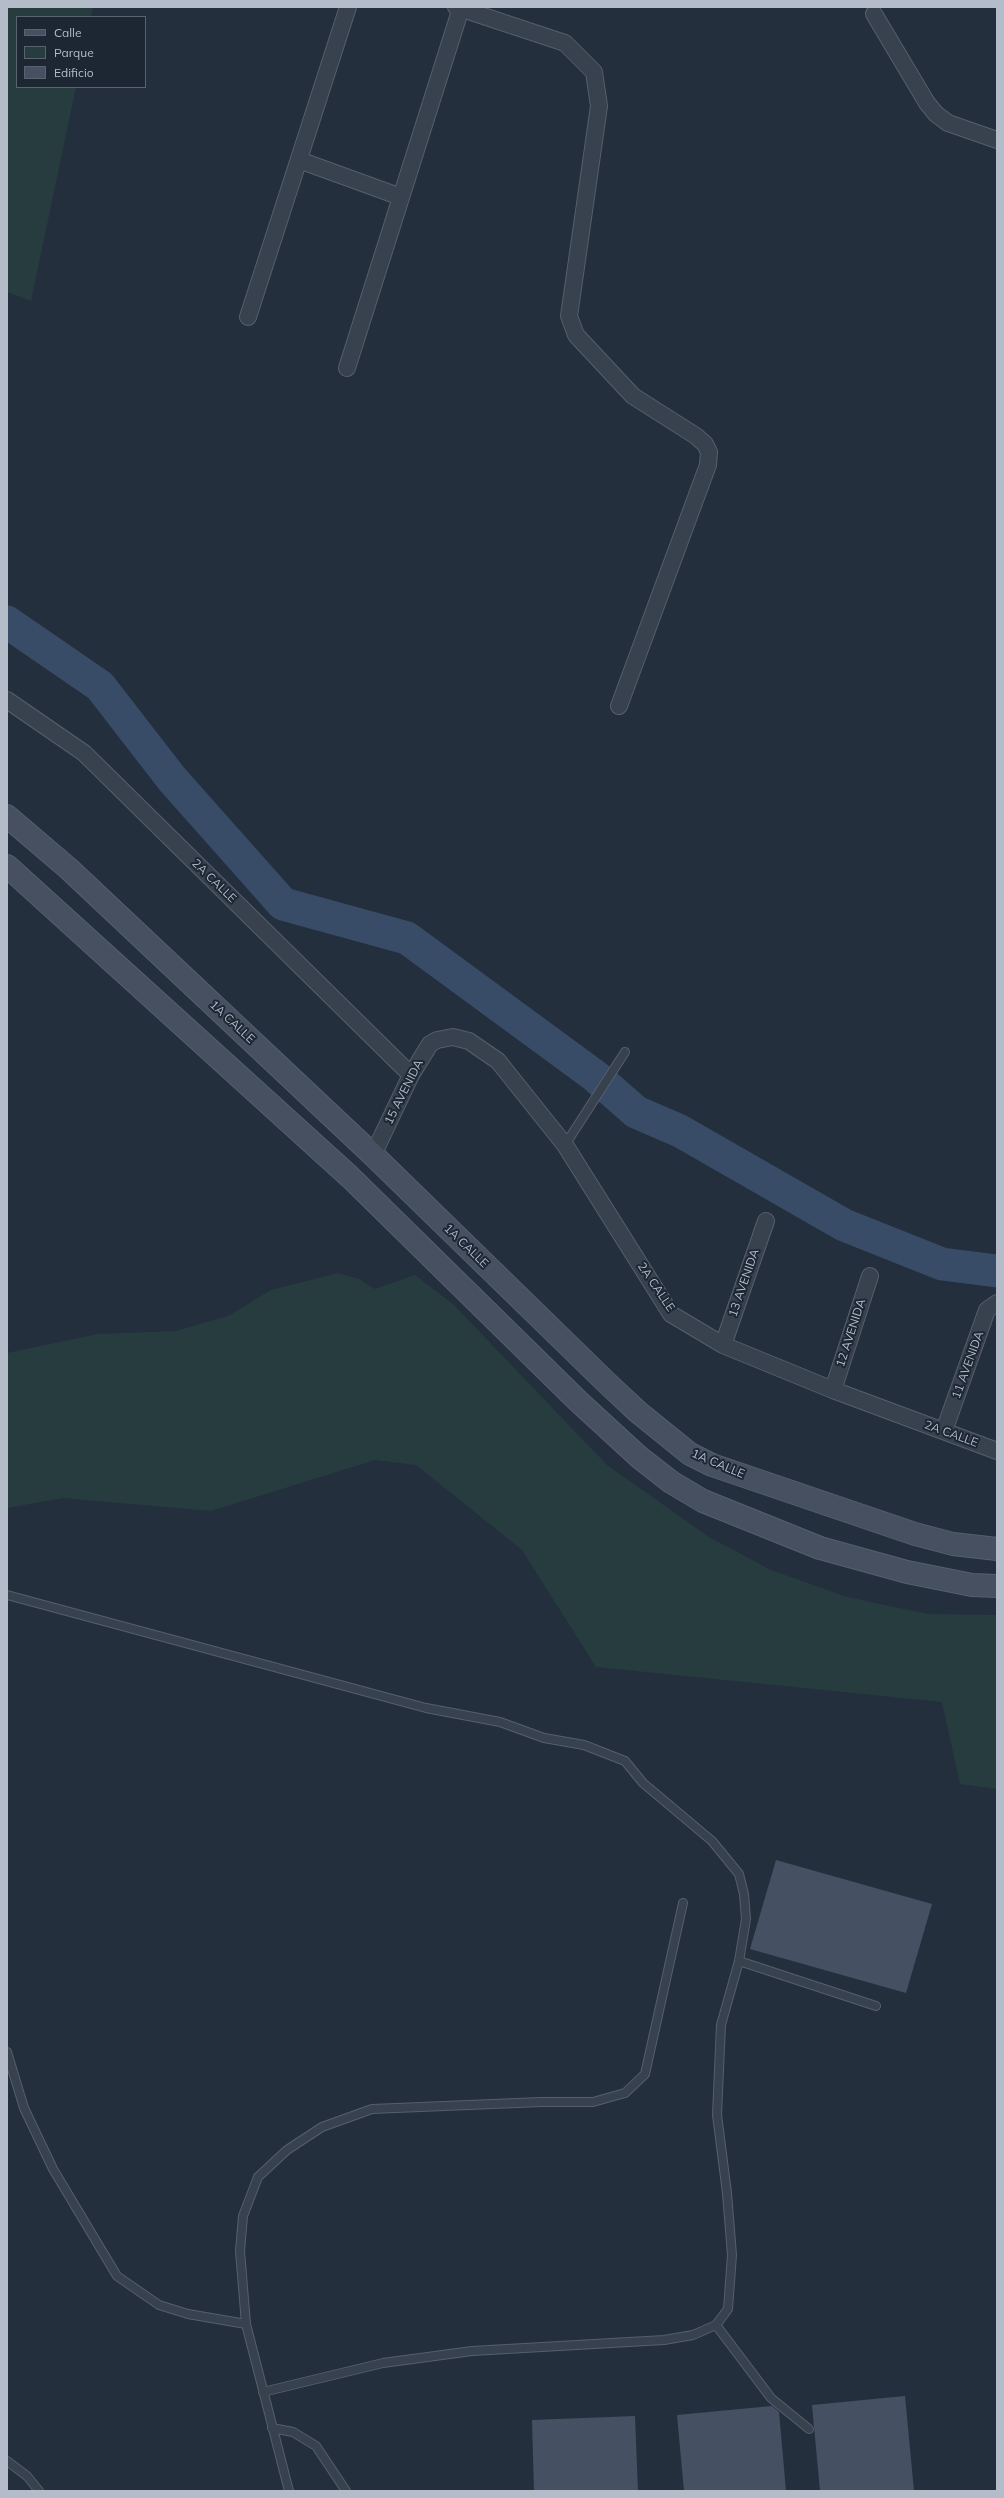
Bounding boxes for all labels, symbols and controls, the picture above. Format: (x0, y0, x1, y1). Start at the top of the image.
legend (16, 16, 146, 88)
text: Calle (54, 25, 81, 40)
text: Parque (54, 45, 94, 60)
text: Edificio (54, 65, 94, 80)
street label: 2A CALLE (189, 856, 239, 906)
street label: 1A CALLE (207, 998, 257, 1046)
street label: 15 AVENIDA (382, 1057, 426, 1127)
street label: 1A CALLE (441, 1221, 491, 1271)
street label: 13 AVENIDA (726, 1247, 762, 1319)
street label: 2A CALLE (634, 1260, 678, 1314)
street label: 12 AVENIDA (833, 1297, 869, 1369)
street label: 11 AVENIDA (949, 1329, 987, 1401)
street label: 2A CALLE (922, 1418, 980, 1450)
street label: 1A CALLE (689, 1446, 747, 1482)

